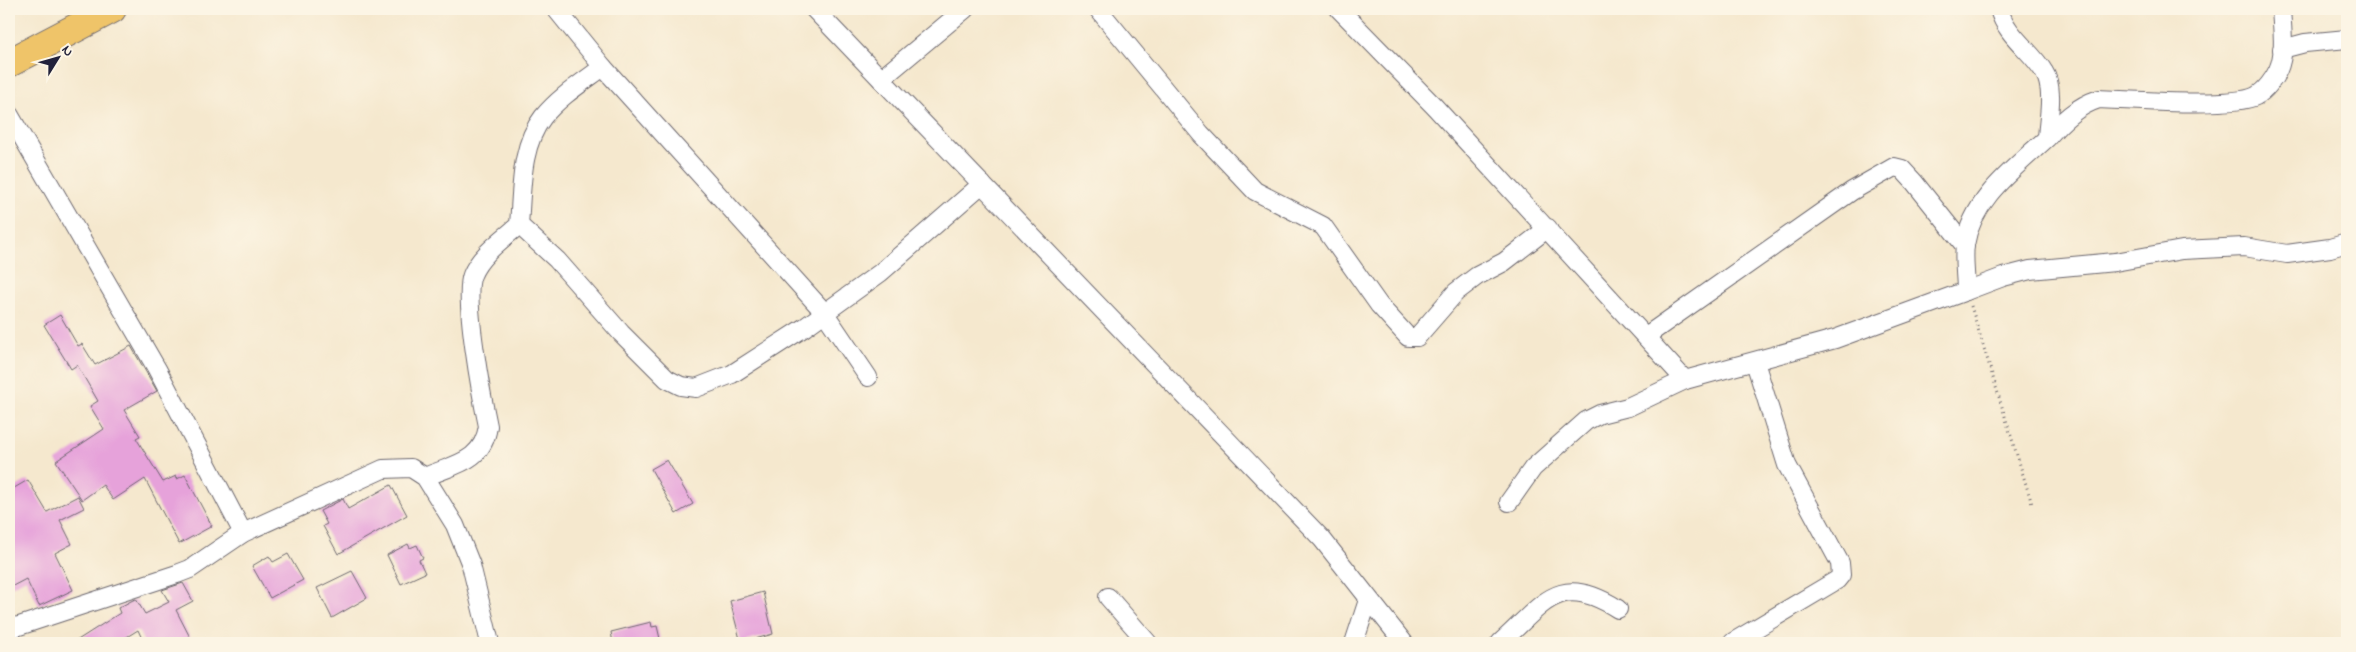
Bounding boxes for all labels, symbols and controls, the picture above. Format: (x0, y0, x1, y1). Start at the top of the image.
north arrow (32, 32, 82, 82)
text: N (56, 41, 78, 61)

